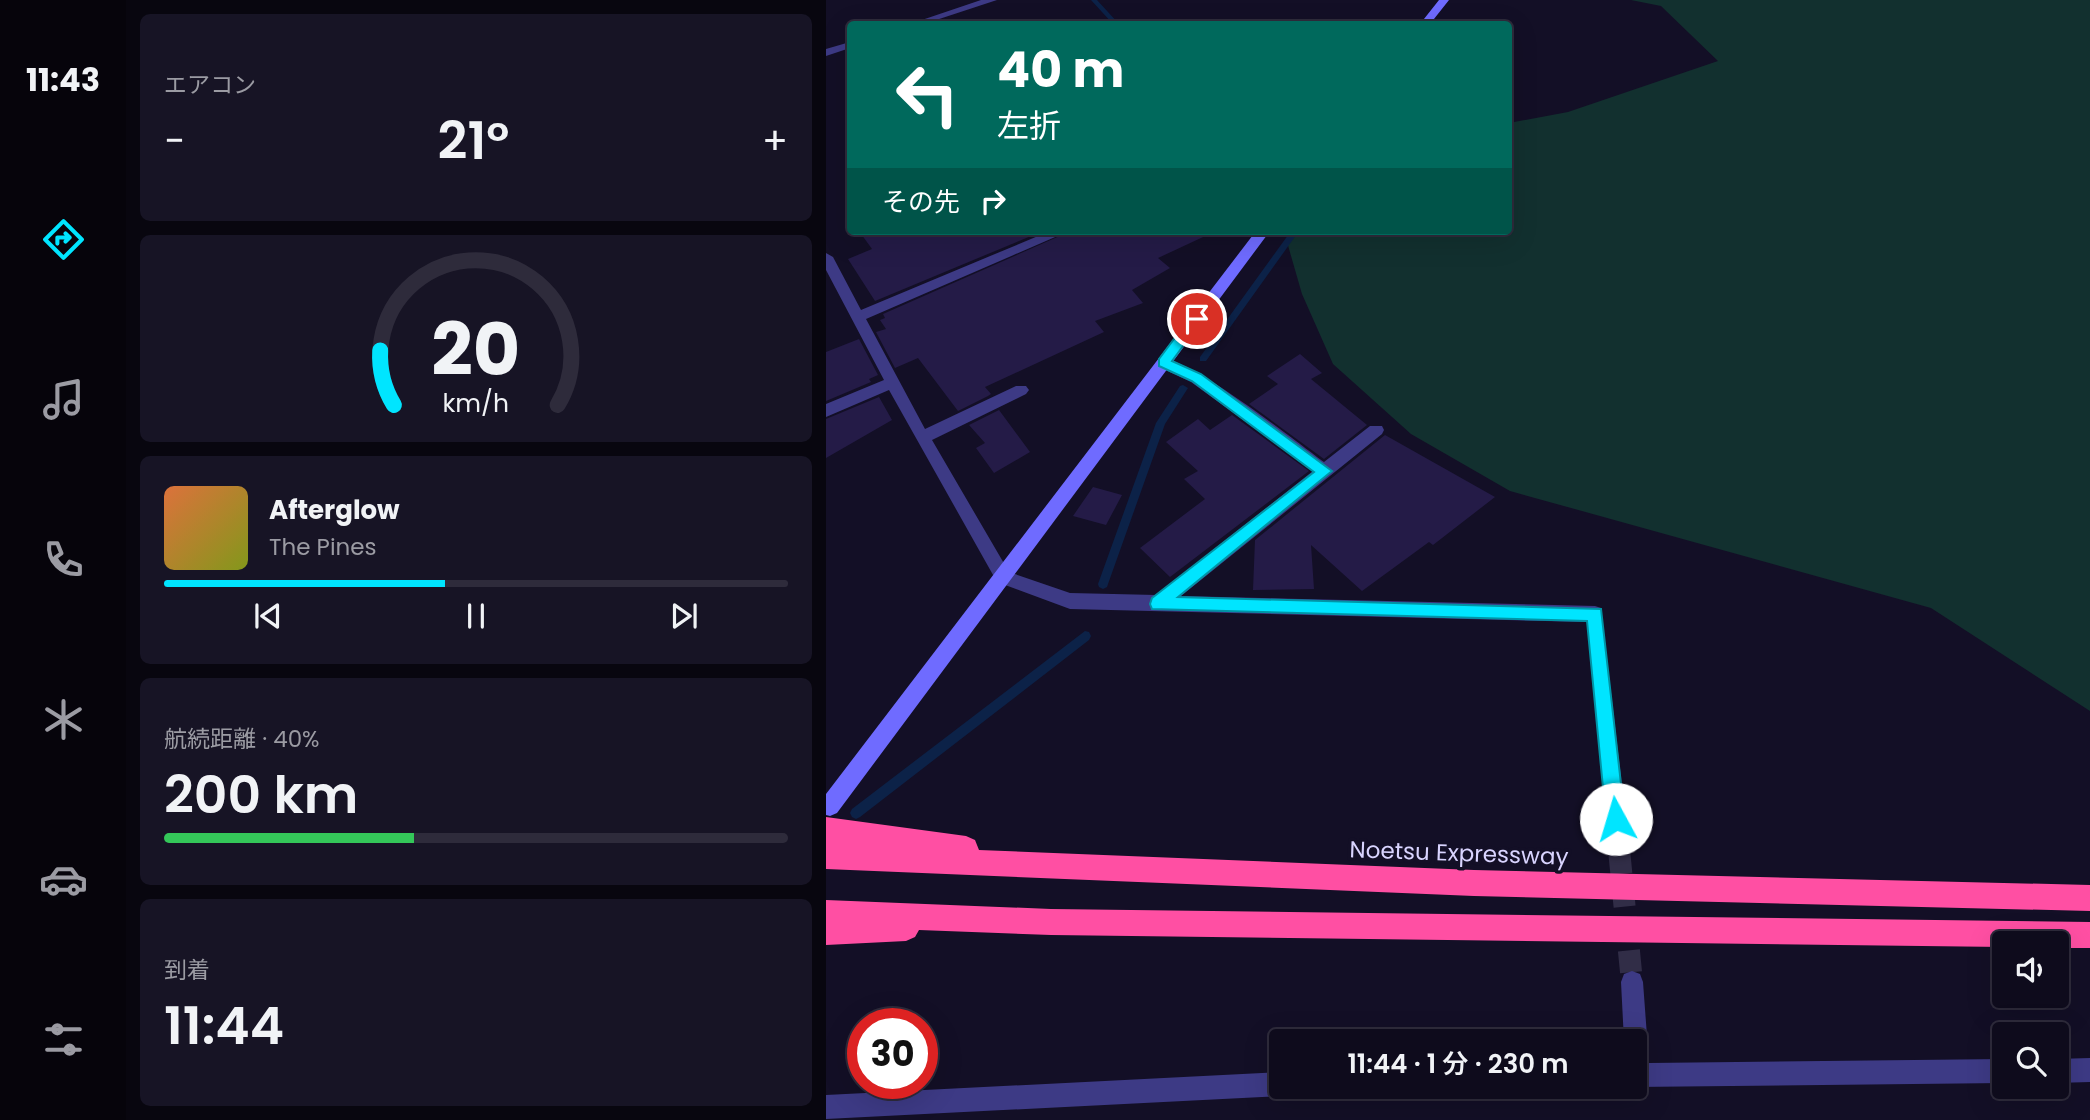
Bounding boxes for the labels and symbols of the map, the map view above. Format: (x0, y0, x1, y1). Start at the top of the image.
pin (1167, 289, 1227, 349)
position arrow (1579, 782, 1653, 856)
street label: Noetsu Expressway (1349, 833, 1569, 873)
speed limit sign: 30 (847, 1008, 938, 1099)

